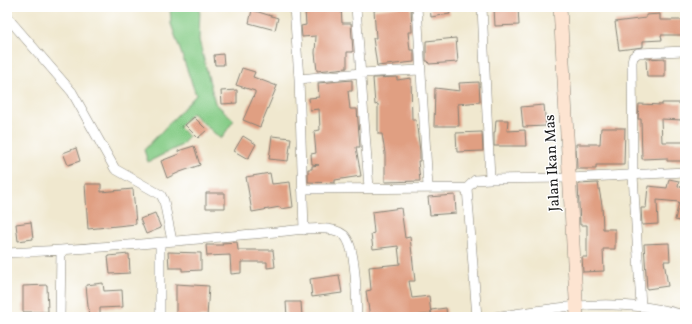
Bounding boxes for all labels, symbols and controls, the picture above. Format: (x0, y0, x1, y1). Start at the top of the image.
street label: Jalan Ikan Mas (540, 114, 566, 212)

